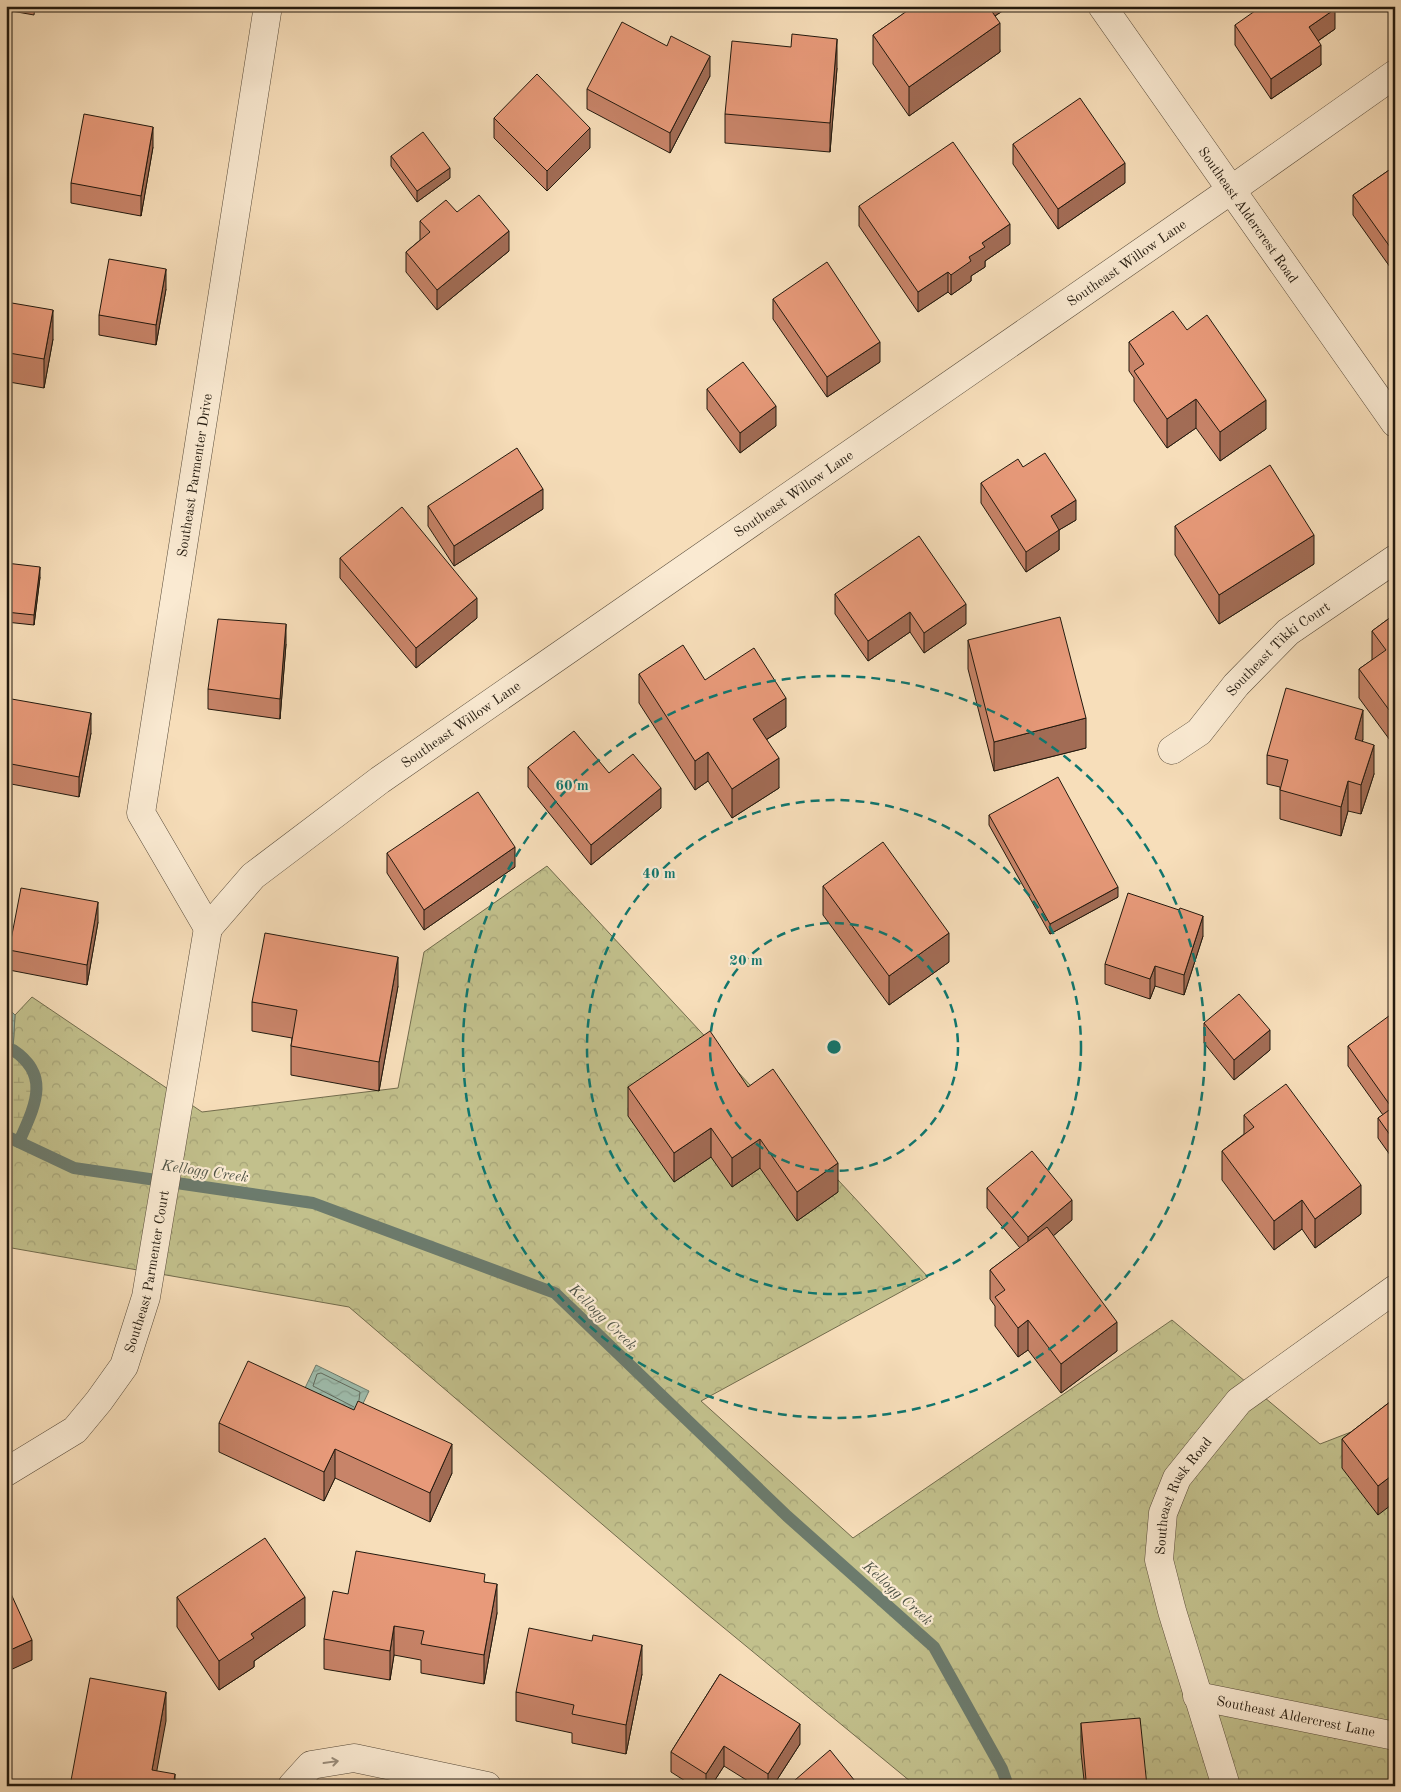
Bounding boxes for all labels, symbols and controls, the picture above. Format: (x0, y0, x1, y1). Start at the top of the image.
street label: Southeast Aldercrest Road (1195, 145, 1300, 286)
street label: Southeast Willow Lane (1065, 217, 1189, 310)
street label: Southeast Parmenter Drive (175, 393, 215, 558)
street label: Southeast Willow Lane (732, 448, 856, 540)
street label: Southeast Tikki Court (1224, 600, 1333, 699)
street label: Southeast Willow Lane (399, 679, 523, 771)
text: 60 m (555, 779, 589, 794)
text: 40 m (642, 867, 676, 882)
text: 20 m (729, 954, 763, 969)
centre of rings (825, 1038, 843, 1056)
water label: Kellogg Creek (159, 1159, 249, 1186)
street label: Southeast Parmenter Court (123, 1189, 172, 1355)
water label: Kellogg Creek (564, 1281, 639, 1354)
street label: Southeast Rusk Road (1153, 1435, 1215, 1555)
water label: Kellogg Creek (859, 1558, 935, 1629)
street label: Southeast Aldercrest Lane (1215, 1694, 1376, 1740)
one-way arrow (323, 1757, 339, 1767)

